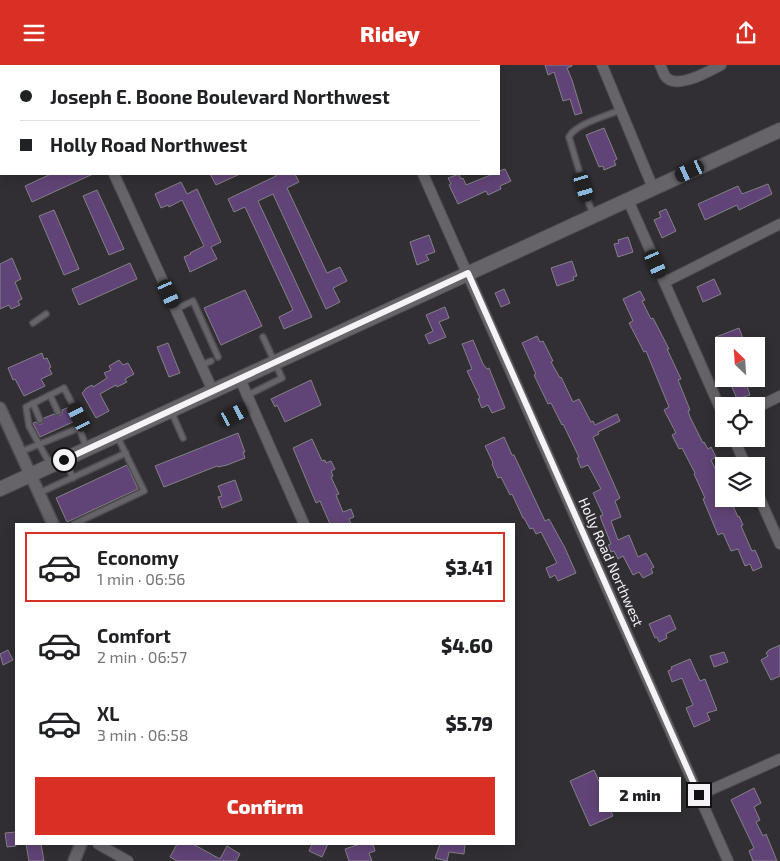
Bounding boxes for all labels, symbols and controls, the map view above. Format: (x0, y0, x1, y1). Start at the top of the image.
icon: menu (20, 19, 48, 47)
icon: share (732, 19, 760, 47)
text: Ridey (360, 20, 420, 46)
text: Joseph E. Boone Boulevard Northwest (50, 85, 390, 108)
text: Holly Road Northwest (50, 133, 247, 156)
car (673, 158, 706, 184)
car (572, 170, 595, 204)
car (643, 247, 668, 281)
car (156, 277, 181, 311)
north arrow (715, 337, 765, 387)
map controls (715, 337, 765, 507)
button: locate (715, 397, 765, 447)
car (65, 400, 92, 434)
car (217, 402, 250, 428)
route start (53, 449, 75, 471)
button: layers (715, 457, 765, 507)
street label: Holly Road Northwest (575, 495, 648, 629)
icon: car (37, 545, 82, 590)
text: Economy (97, 546, 179, 569)
text: $3.41 (445, 556, 493, 579)
text: 1 min · 06:56 (97, 569, 185, 588)
icon: car (37, 623, 82, 668)
text: Comfort (97, 624, 171, 647)
text: $4.60 (441, 634, 493, 657)
text: 2 min · 06:57 (97, 647, 187, 666)
icon: car (37, 701, 82, 746)
text: XL (97, 702, 119, 725)
text: $5.79 (445, 712, 493, 735)
text: 3 min · 06:58 (97, 725, 189, 744)
button: Confirm (35, 777, 495, 835)
callout: 2 min (599, 777, 682, 813)
route end (688, 784, 710, 806)
text: 2 min (619, 785, 661, 804)

